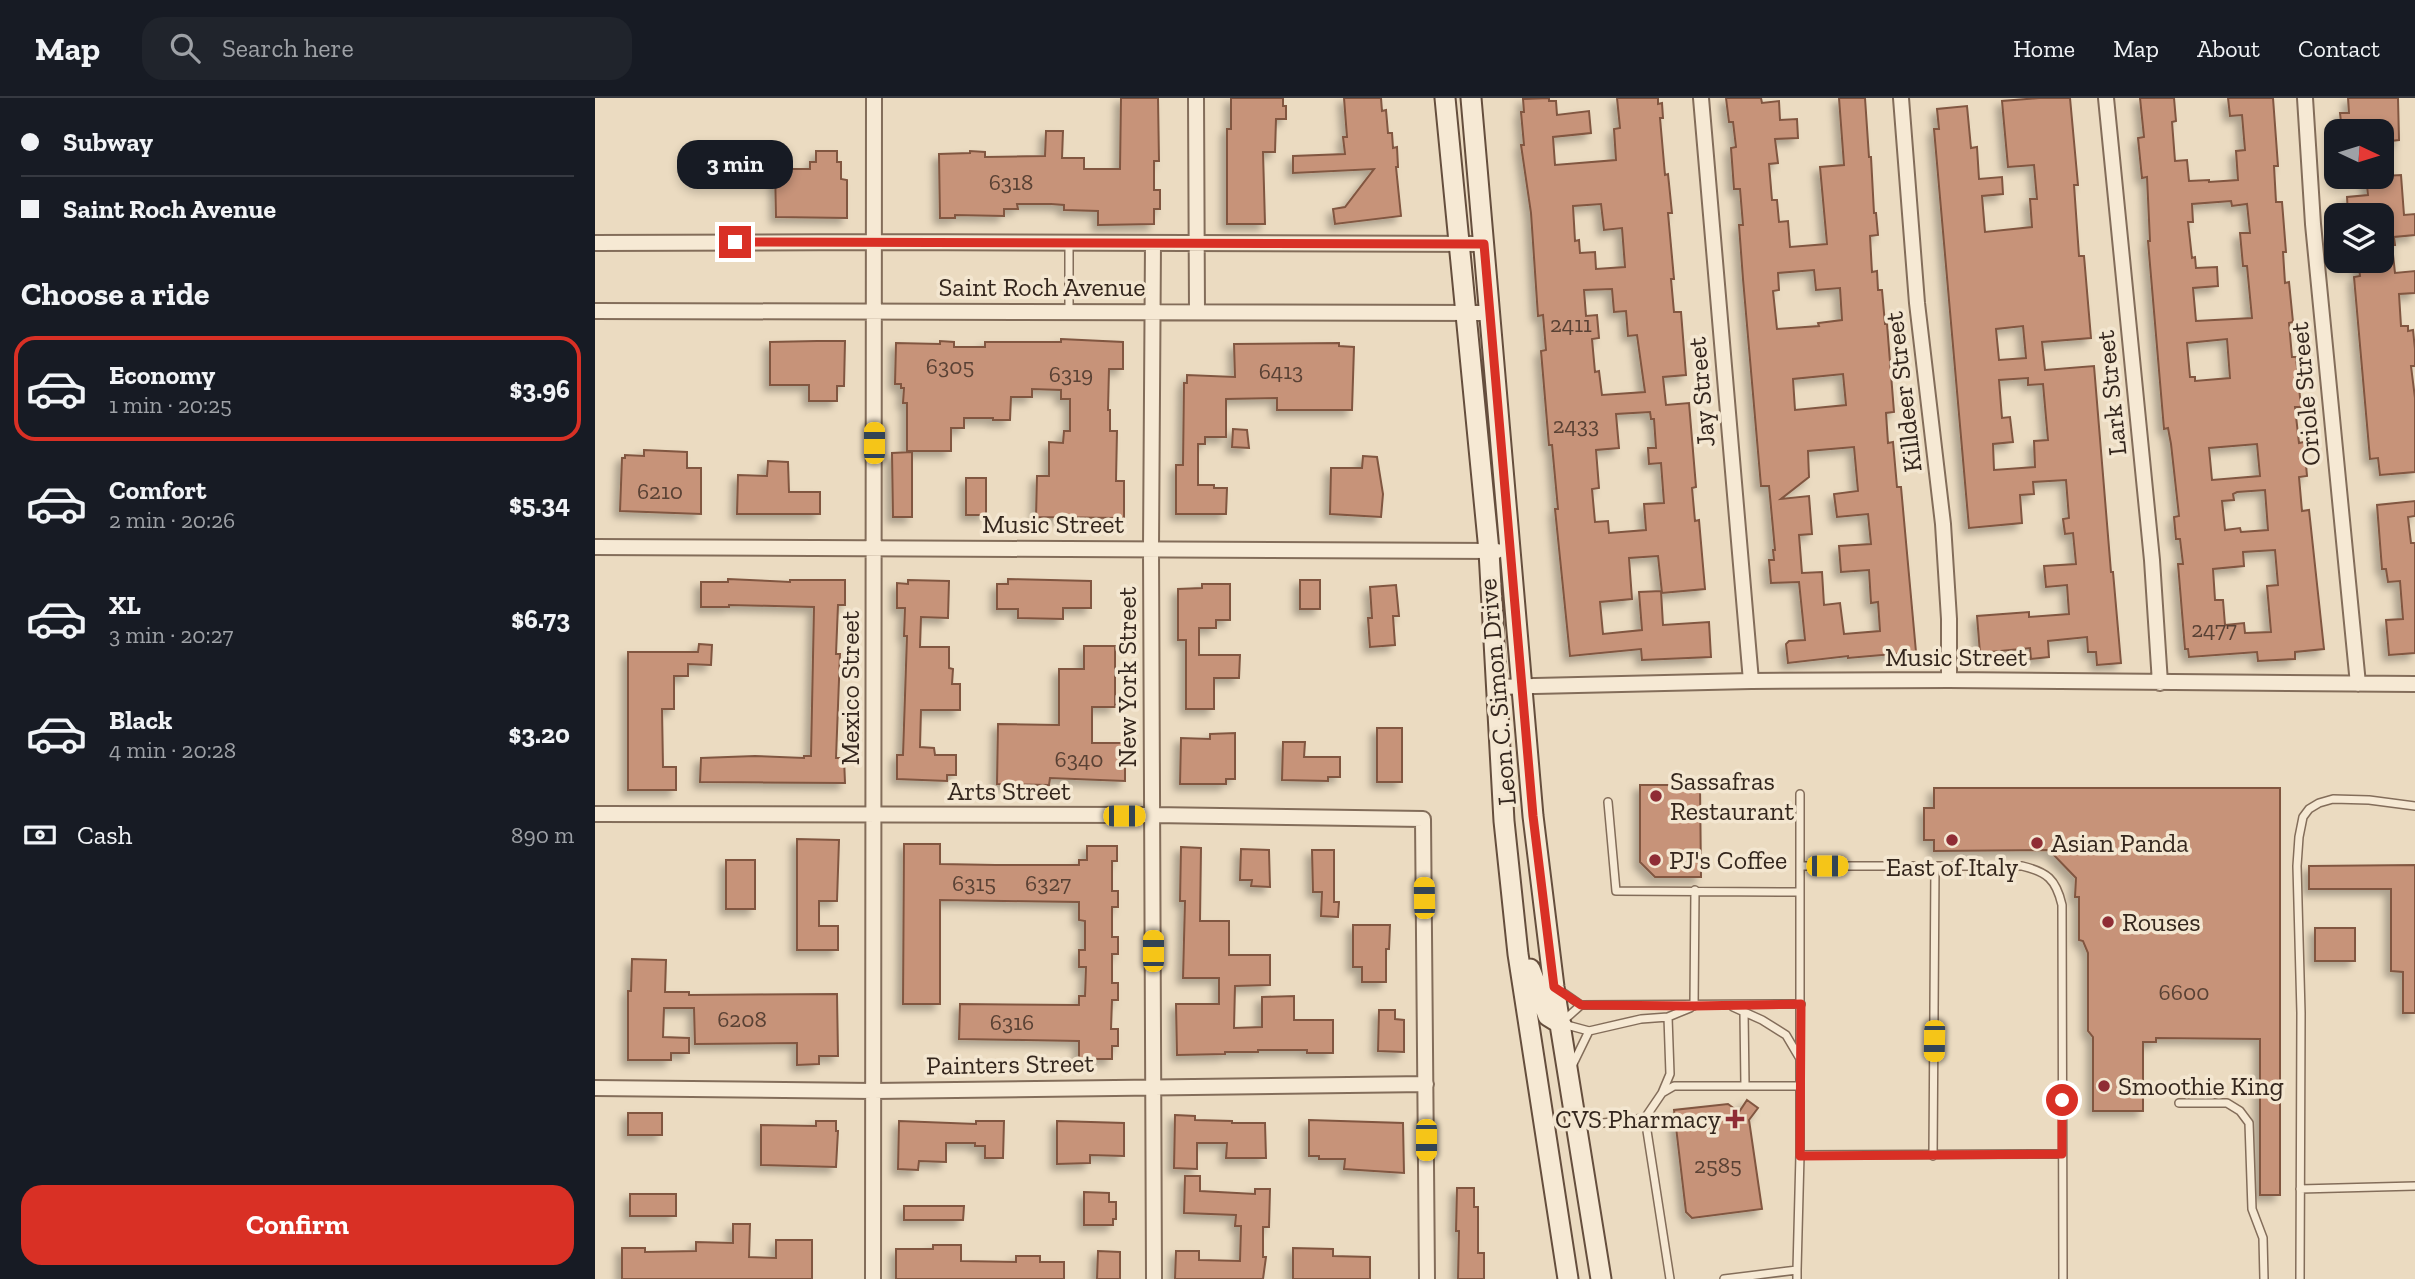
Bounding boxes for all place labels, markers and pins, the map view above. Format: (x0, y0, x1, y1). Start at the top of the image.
place label: Sassafras Restaurant (1670, 765, 1795, 827)
marker: Sassafras Restaurant (1648, 788, 1664, 804)
place label: Asian Panda (2051, 827, 2189, 859)
marker: East of Italy (1944, 832, 1960, 848)
marker: Asian Panda (2029, 835, 2045, 851)
place label: PJ's Coffee (1669, 844, 1787, 876)
place label: East of Italy (1886, 851, 2019, 883)
marker: PJ's Coffee (1647, 852, 1663, 868)
place label: Rouses (2122, 906, 2201, 938)
marker: Rouses (2100, 914, 2116, 930)
place label: Smoothie King (2118, 1070, 2284, 1102)
marker: Smoothie King (2096, 1078, 2112, 1094)
place label: CVS Pharmacy (1555, 1103, 1722, 1135)
marker: CVS Pharmacy (1727, 1111, 1743, 1127)

